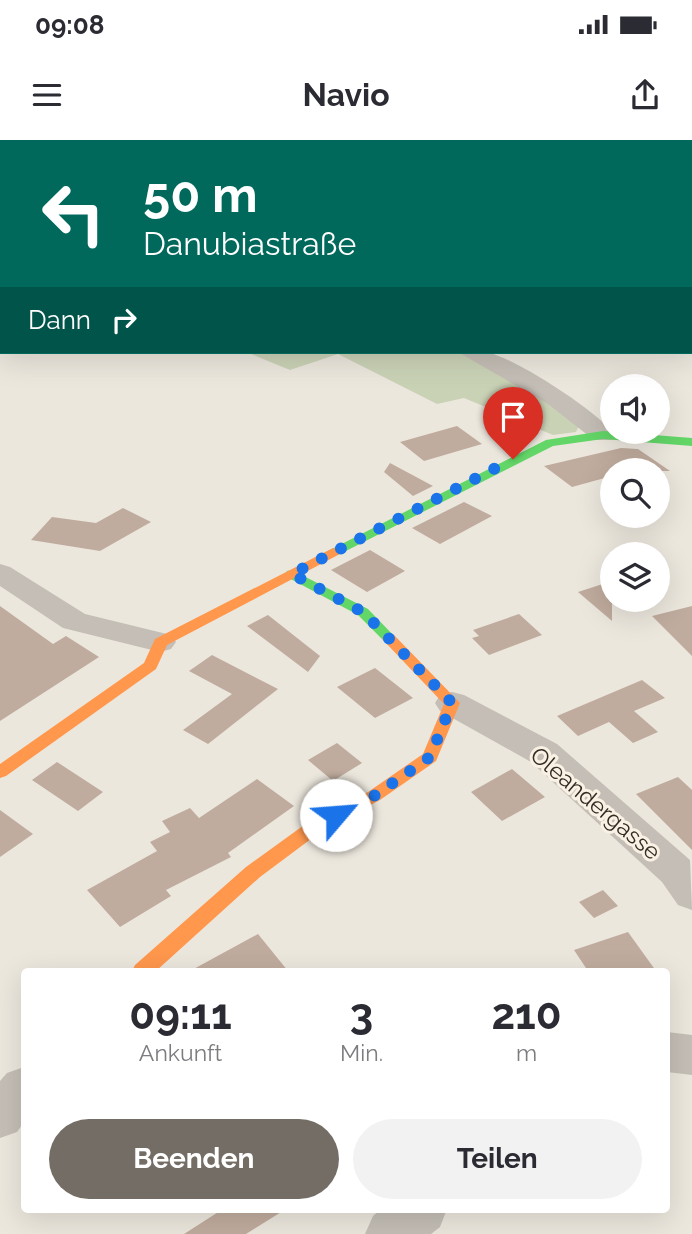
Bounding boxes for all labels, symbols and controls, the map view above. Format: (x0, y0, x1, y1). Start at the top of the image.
text: 09:08 (35, 10, 104, 40)
icon: menu (28, 76, 66, 114)
text: Navio (302, 76, 390, 113)
icon: share (626, 76, 664, 114)
text: 50 m (143, 166, 258, 223)
icon: left (28, 168, 119, 259)
text: Danubiastraße (143, 225, 356, 262)
icon: right (105, 301, 143, 339)
text: Dann (28, 305, 91, 335)
map controls (600, 374, 670, 612)
button: sound (600, 374, 670, 444)
pin (483, 387, 543, 459)
icon: arrive (494, 398, 532, 436)
button: search (600, 458, 670, 528)
button: layers (600, 542, 670, 612)
street label: Oleandergasse (526, 741, 666, 865)
position arrow (299, 778, 373, 852)
text: 09:11 (129, 990, 232, 1039)
text: 3 (350, 990, 373, 1039)
text: 210 (491, 990, 562, 1039)
text: Ankunft (139, 1039, 222, 1066)
text: Min. (340, 1039, 383, 1066)
text: m (516, 1039, 537, 1066)
button: Beenden (49, 1119, 339, 1199)
button: Teilen (353, 1119, 642, 1199)

